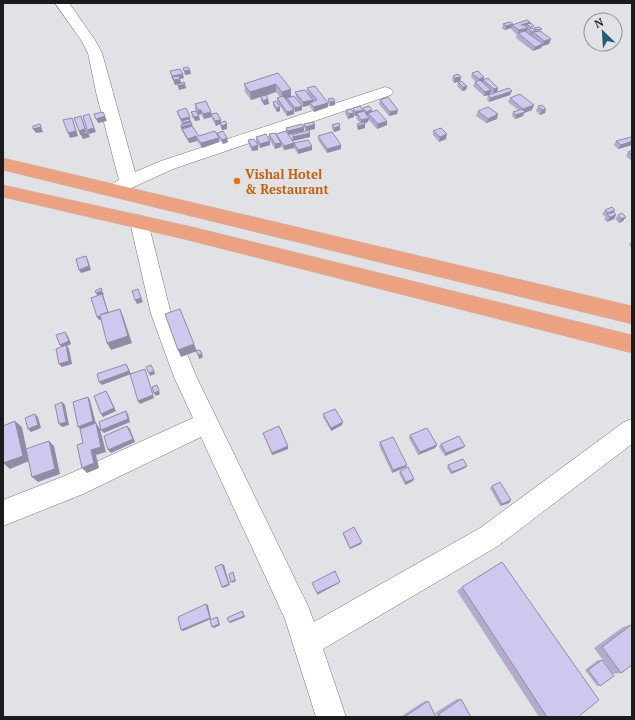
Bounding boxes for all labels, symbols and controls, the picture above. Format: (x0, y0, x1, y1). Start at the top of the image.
north arrow (583, 12, 623, 52)
text: N (592, 15, 606, 31)
place label: Vishal Hotel & Restaurant (245, 165, 329, 198)
marker: Vishal Hotel & Restaurant (232, 176, 242, 186)

